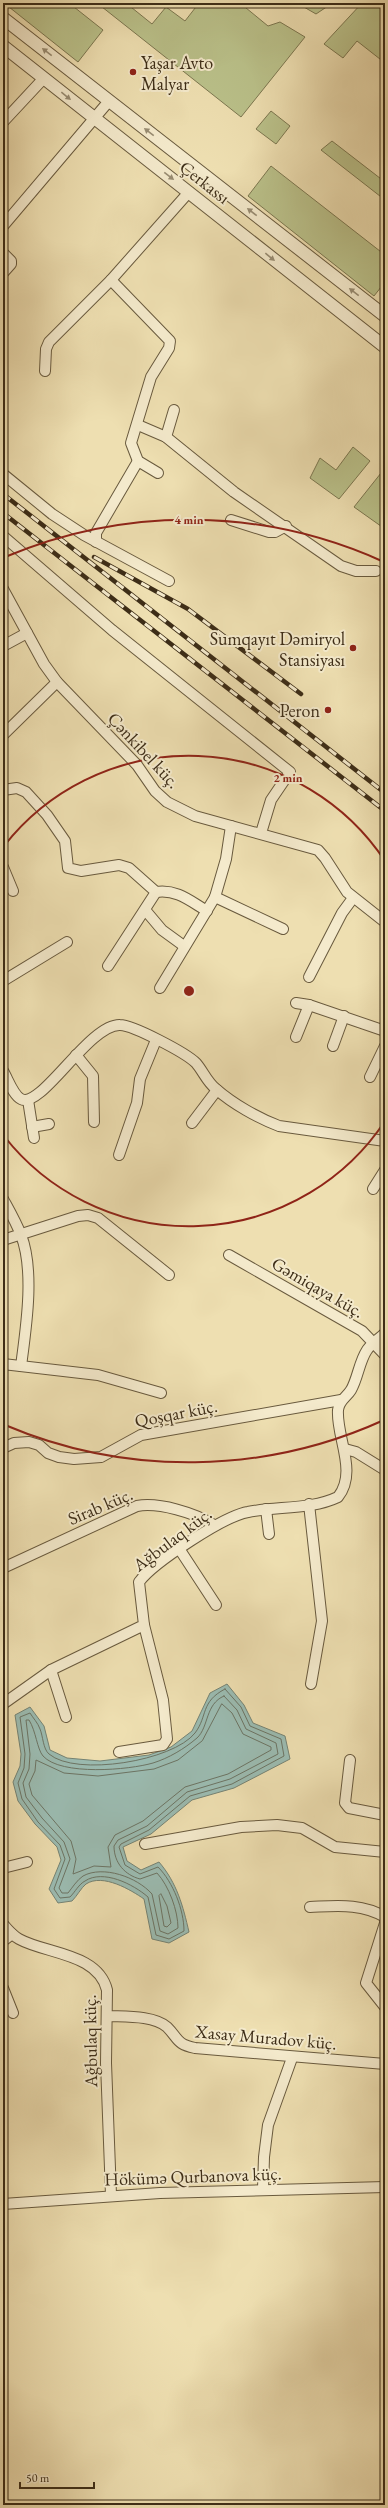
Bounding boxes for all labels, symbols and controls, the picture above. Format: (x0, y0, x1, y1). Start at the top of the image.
one-way arrow (41, 48, 52, 57)
place label: Yaşar Avto Malyar (141, 51, 213, 95)
marker: Yaşar Avto Malyar (128, 67, 138, 77)
one-way arrow (61, 92, 72, 100)
one-way arrow (144, 128, 155, 137)
street label: Çerkassı (175, 155, 235, 209)
one-way arrow (163, 172, 174, 181)
one-way arrow (246, 208, 257, 217)
one-way arrow (265, 253, 276, 262)
one-way arrow (349, 288, 360, 297)
text: 4 min (174, 512, 204, 528)
place label: Sumqayıt Dəmiryol Stansiyası (210, 627, 346, 671)
marker: Sumqayıt Dəmiryol Stansiyası (348, 643, 358, 653)
place label: Peron (280, 699, 320, 722)
marker: Peron (323, 705, 333, 715)
street label: Çənkibel küç. (103, 707, 185, 793)
text: 2 min (273, 770, 303, 786)
centre of rings (182, 984, 196, 998)
street label: Gəmiqaya küç. (268, 1251, 368, 1323)
street label: Qoşqar küç. (133, 1394, 219, 1432)
street label: Sirab küç. (64, 1482, 136, 1530)
street label: Ağbulaq küç. (127, 1502, 216, 1577)
street label: Ağbulaq küç. (78, 1994, 102, 2089)
street label: Xasay Muradov küç. (193, 2019, 338, 2055)
street label: Hökümə Qurbanova küç. (104, 2161, 282, 2191)
scale bar (20, 2464, 94, 2490)
text: 50 m (26, 2470, 50, 2486)

